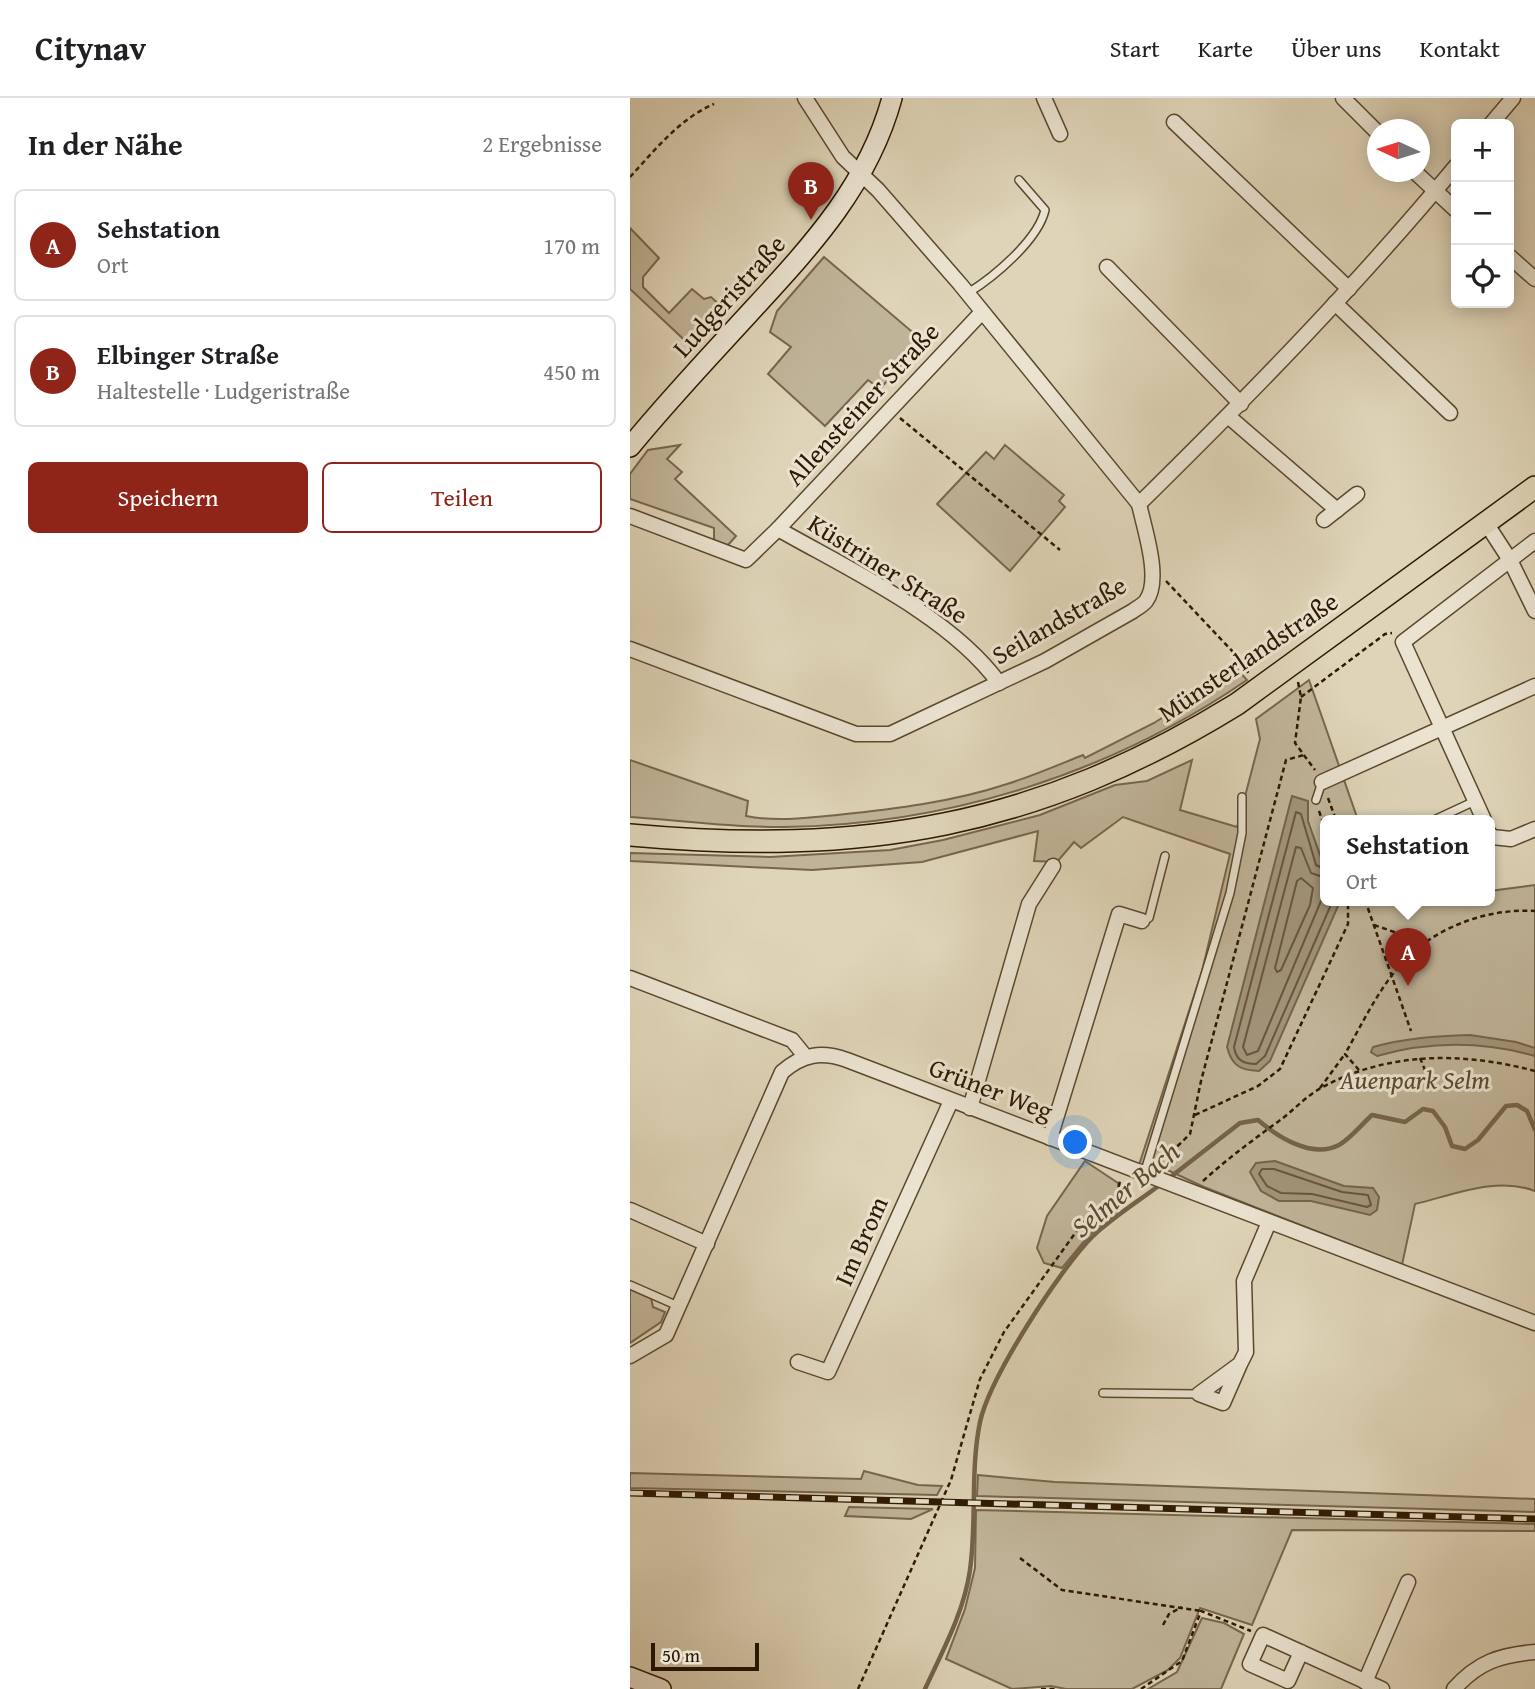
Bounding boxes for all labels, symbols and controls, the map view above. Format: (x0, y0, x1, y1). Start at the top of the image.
text: Citynav (35, 24, 146, 72)
text: Start (1110, 31, 1160, 66)
text: Karte (1198, 31, 1253, 66)
text: Über uns (1291, 31, 1382, 66)
text: Kontakt (1420, 31, 1500, 66)
north arrow (1367, 119, 1430, 182)
map controls (1451, 119, 1514, 308)
button: + (1451, 119, 1514, 182)
text: In der Nähe (28, 122, 183, 166)
text: 2 Ergebnisse (482, 127, 602, 160)
pin: B (788, 162, 834, 220)
button: − (1451, 182, 1514, 245)
text: Sehstation (97, 209, 220, 248)
street label: Ludgeristraße (663, 226, 794, 366)
text: A (46, 229, 60, 262)
text: 170 m (543, 229, 600, 262)
button: locate (1451, 245, 1514, 308)
text: Ort (97, 248, 129, 281)
street label: Allensteiner Straße (775, 313, 948, 494)
text: Elbinger Straße (97, 335, 279, 374)
text: B (46, 355, 60, 388)
text: 450 m (543, 355, 600, 388)
text: Haltestelle · Ludgeristraße (97, 374, 350, 407)
button: Speichern (28, 462, 308, 533)
button: Teilen (322, 462, 602, 533)
street label: Küstriner Straße (801, 504, 976, 633)
street label: Seilandstraße (984, 565, 1133, 674)
street label: Münsterlandstraße (1150, 582, 1346, 732)
popup (1320, 815, 1495, 906)
text: Sehstation (1346, 825, 1469, 864)
text: Ort (1346, 864, 1377, 897)
pin: A (1385, 928, 1431, 986)
street label: Grüner Weg (924, 1047, 1059, 1130)
park label: Auenpark Selm (1339, 1060, 1490, 1099)
your location (1058, 1125, 1092, 1159)
water label: Selmer Bach (1061, 1131, 1188, 1246)
street label: Im Brom (824, 1190, 898, 1292)
scale bar (651, 1640, 760, 1672)
text: 50 m (662, 1641, 700, 1669)

